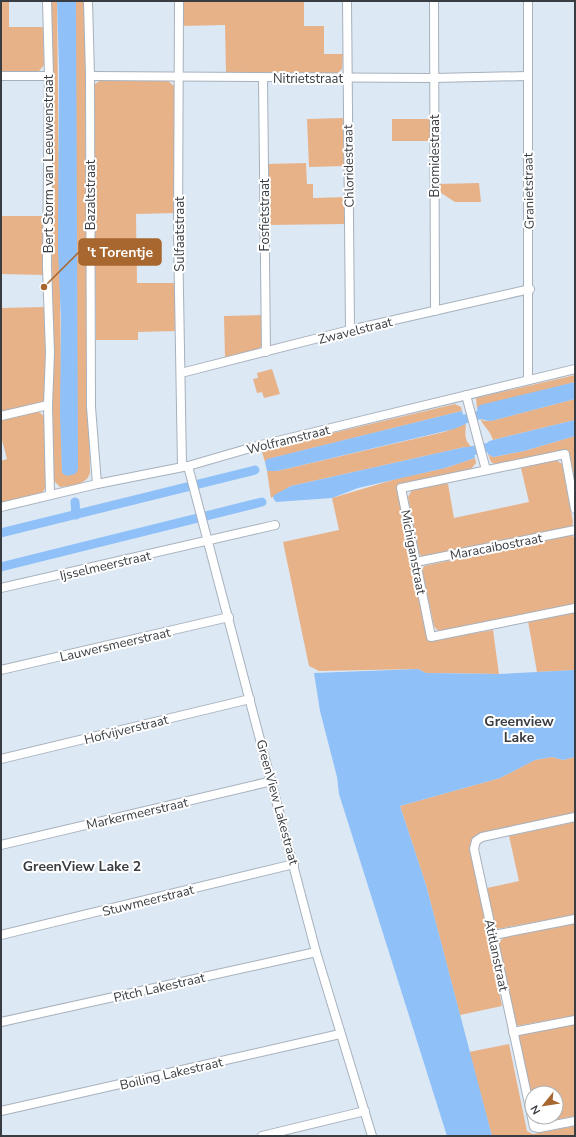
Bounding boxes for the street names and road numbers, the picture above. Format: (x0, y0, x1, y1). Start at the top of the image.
street label: Nitrietstraat (273, 70, 343, 88)
street label: Bert Storm van Leeuwenstraat (40, 74, 58, 253)
street label: Bromidestraat (426, 114, 444, 197)
street label: Chloridestraat (339, 124, 359, 208)
street label: Granietstraat (519, 152, 539, 229)
street label: Bazaltstraat (82, 159, 100, 230)
street label: Fosfietstraat (256, 178, 274, 251)
street label: Sulfaatstraat (171, 196, 189, 272)
street label: Zwavelstraat (316, 313, 395, 349)
street label: Wolframstraat (245, 421, 332, 459)
street label: Michiganstraat (396, 508, 430, 597)
street label: Maracaibostraat (448, 529, 544, 565)
street label: Ijsselmeerstraat (58, 547, 153, 585)
street label: Lauwersmeerstraat (58, 623, 173, 666)
street label: Hofvijverstraat (82, 711, 170, 749)
street label: GreenView Lakestraat (252, 738, 303, 867)
street label: Markermeerstraat (85, 793, 190, 834)
street label: Stuwmeerstraat (100, 881, 196, 921)
street label: Atitlanstraat (480, 918, 513, 993)
street label: Pitch Lakestraat (112, 969, 207, 1007)
street label: Boiling Lakestraat (118, 1053, 225, 1095)

